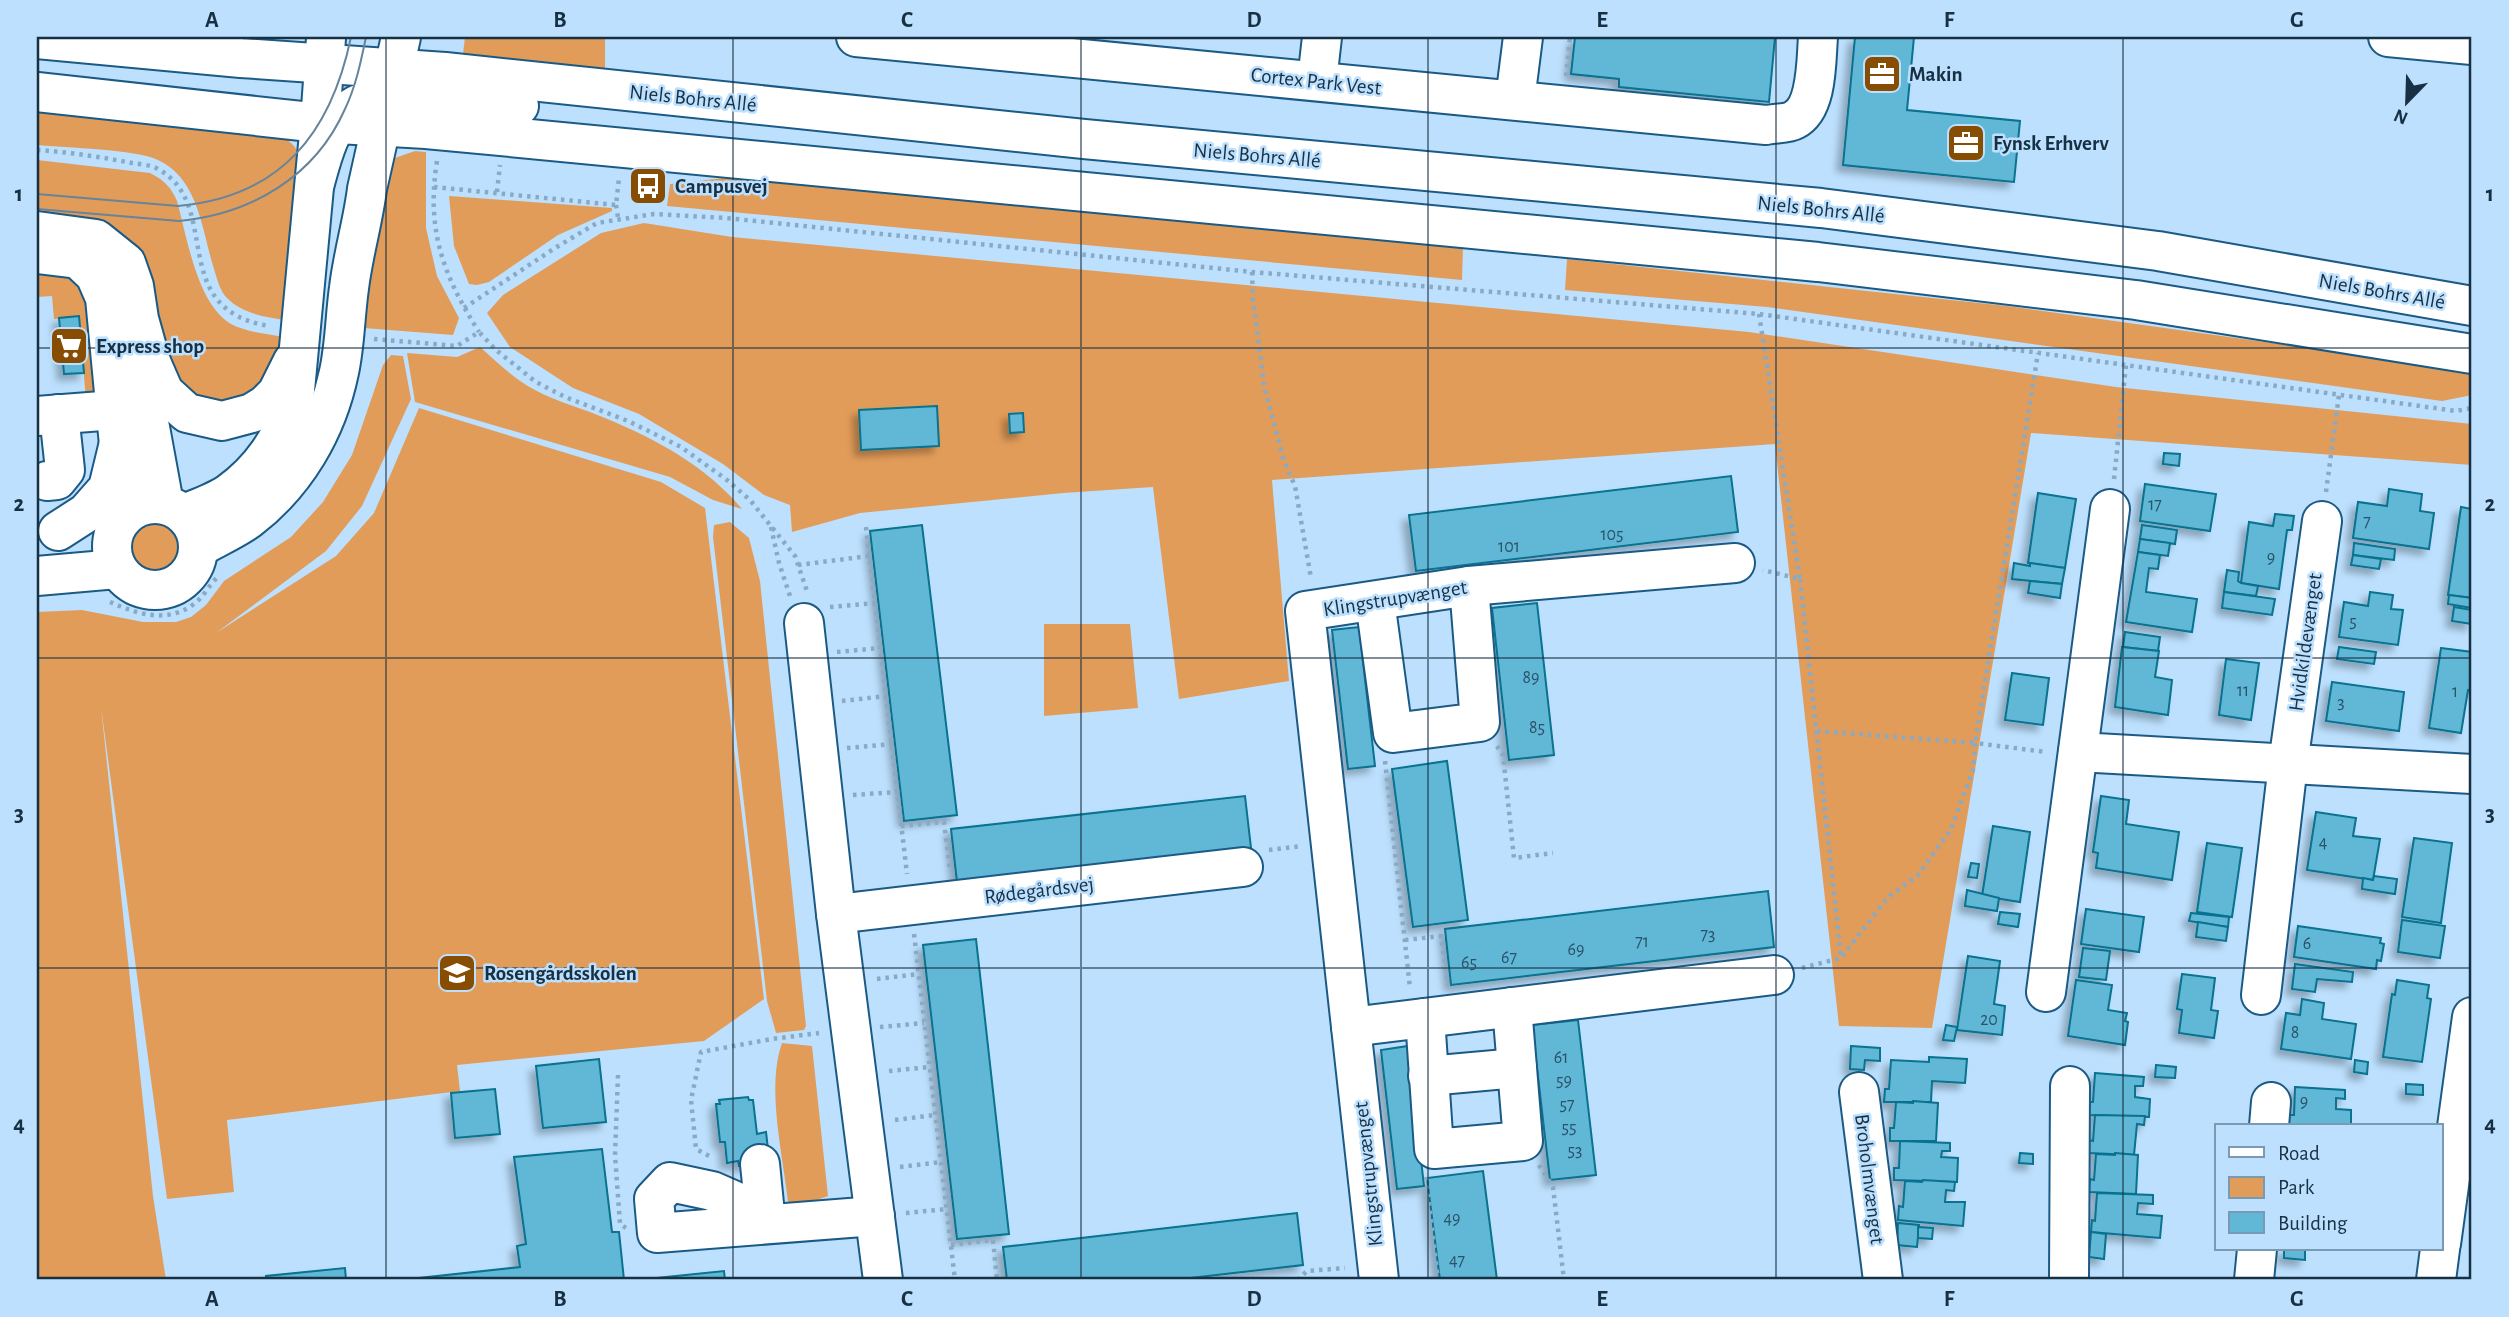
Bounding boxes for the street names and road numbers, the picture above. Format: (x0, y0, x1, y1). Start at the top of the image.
street label: Cortex Park Vest (1250, 64, 1382, 99)
street label: Niels Bohrs Allé (628, 81, 758, 116)
street label: Niels Bohrs Allé (1192, 139, 1322, 172)
street label: Niels Bohrs Allé (1756, 192, 1886, 227)
street label: Niels Bohrs Allé (2317, 270, 2447, 313)
street label: Hvidkildevænget (2285, 571, 2326, 712)
street label: Klingstrupvænget (1322, 577, 1469, 620)
street label: Rødegårdsvej (983, 873, 1095, 908)
street label: Klingstrupvænget (1350, 1100, 1387, 1247)
street label: Broholmvænget (1851, 1113, 1888, 1246)

